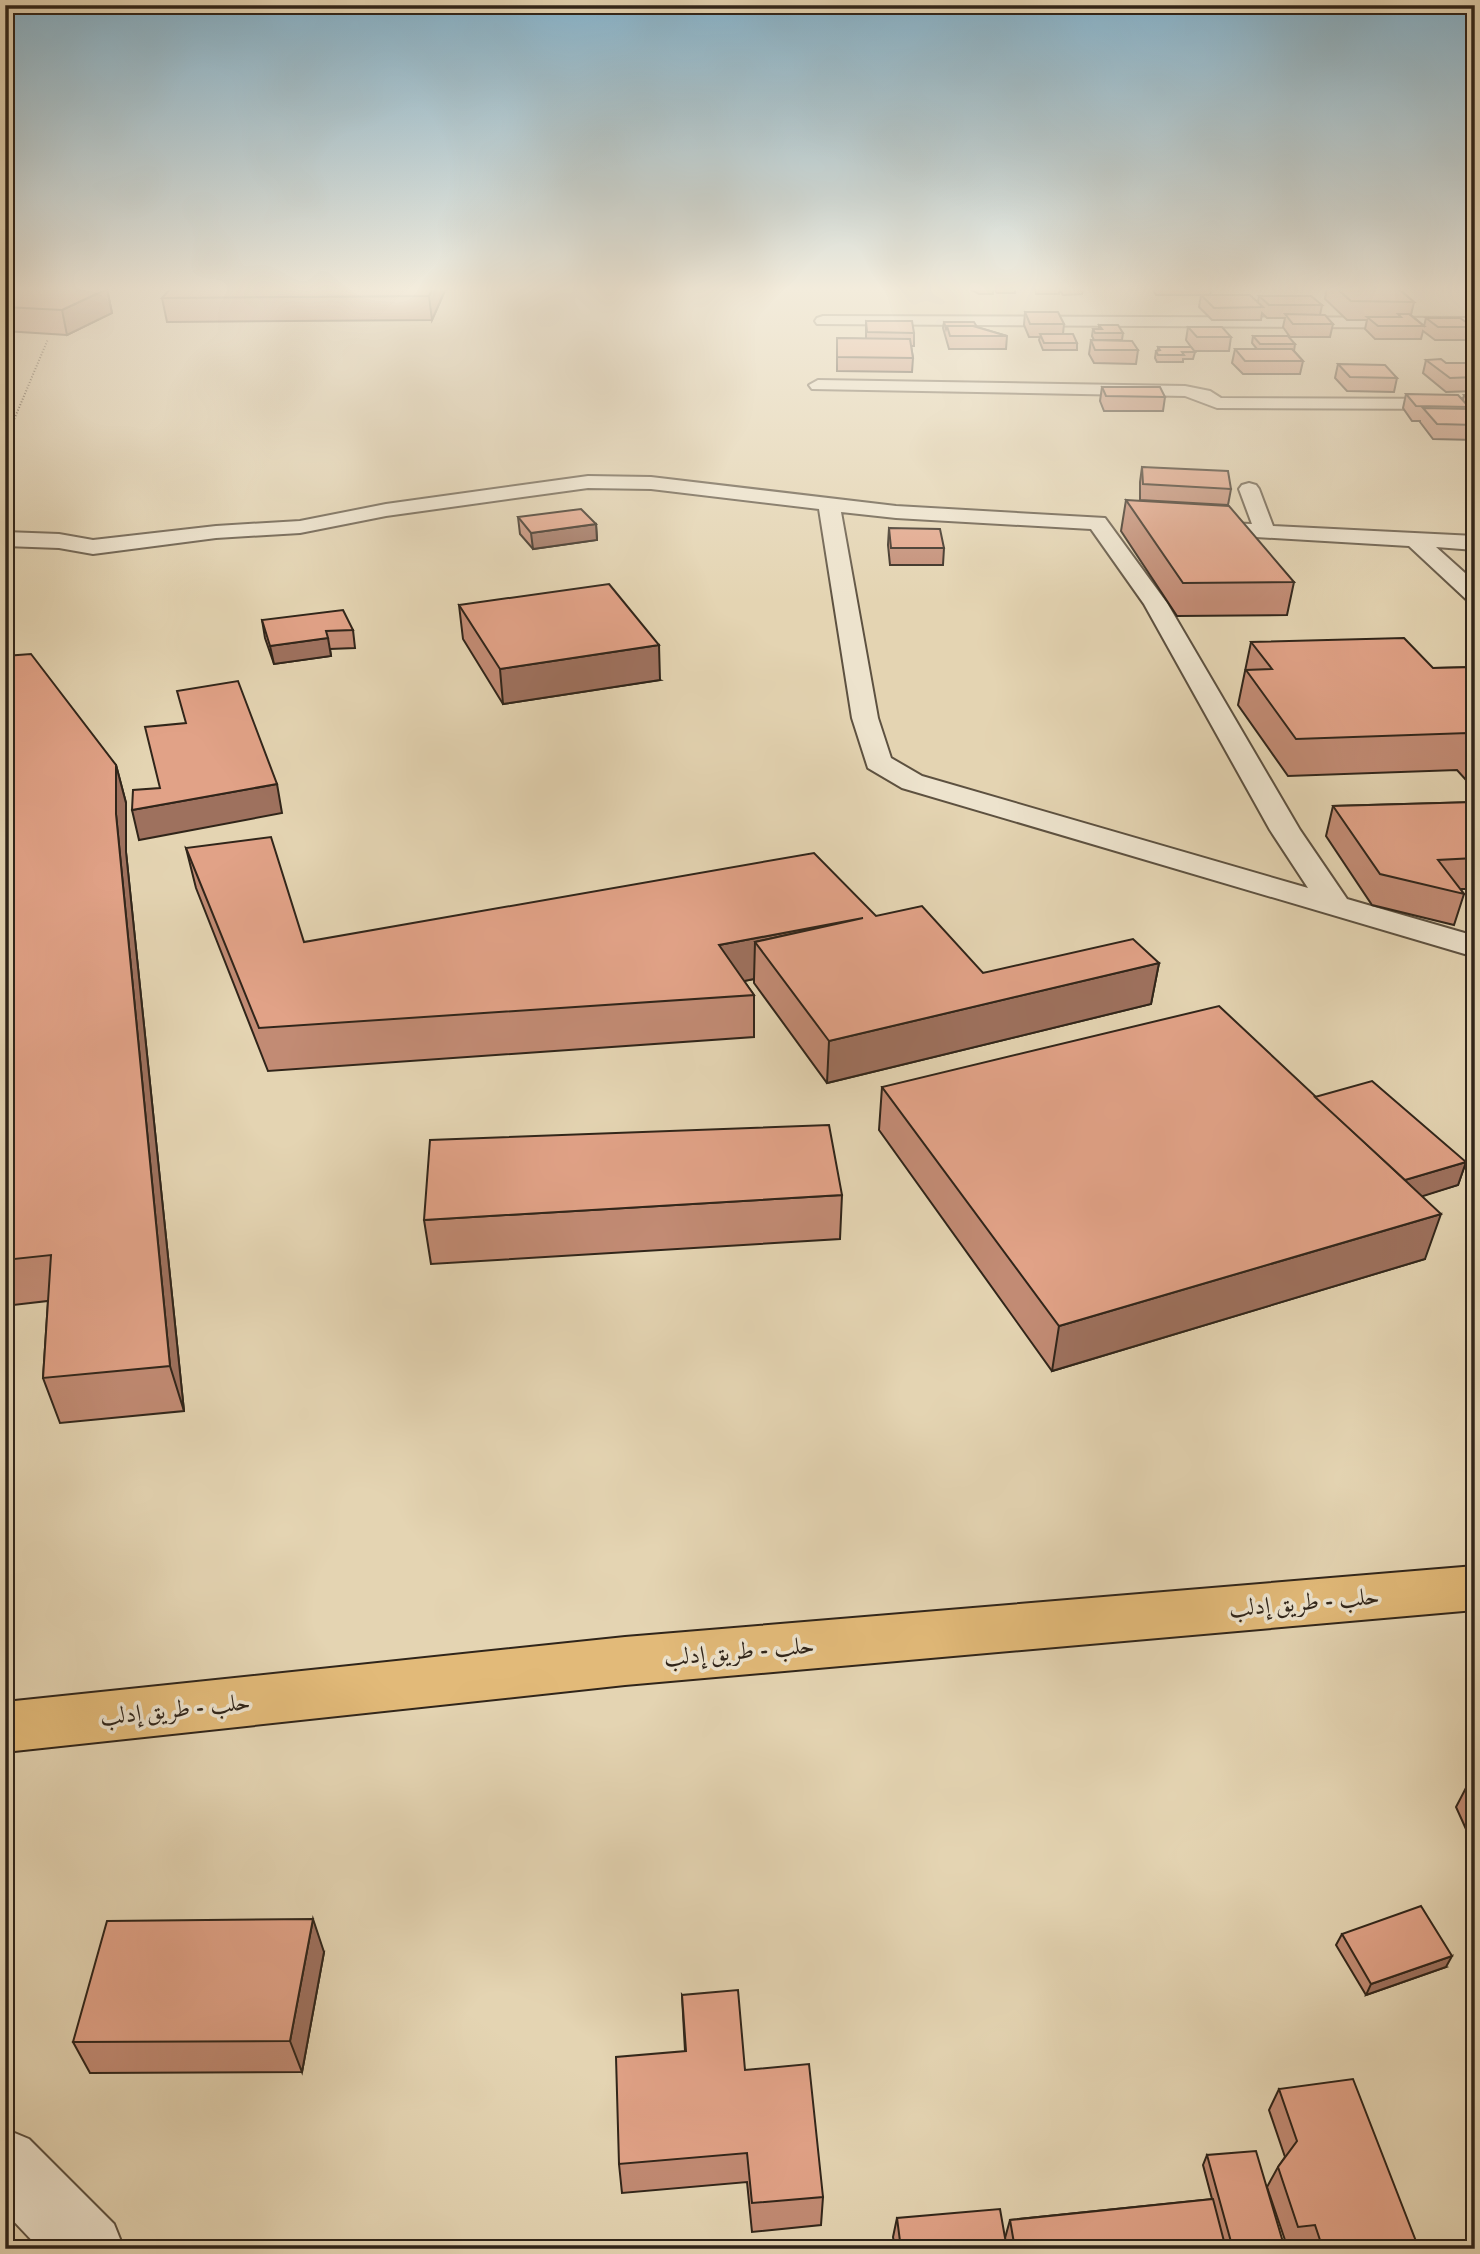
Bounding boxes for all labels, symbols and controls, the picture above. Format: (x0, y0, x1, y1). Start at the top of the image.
street label: حلب - طريق إدلب (1228, 1581, 1381, 1625)
street label: حلب - طريق إدلب (663, 1630, 816, 1674)
street label: حلب - طريق إدلب (98, 1687, 252, 1733)

